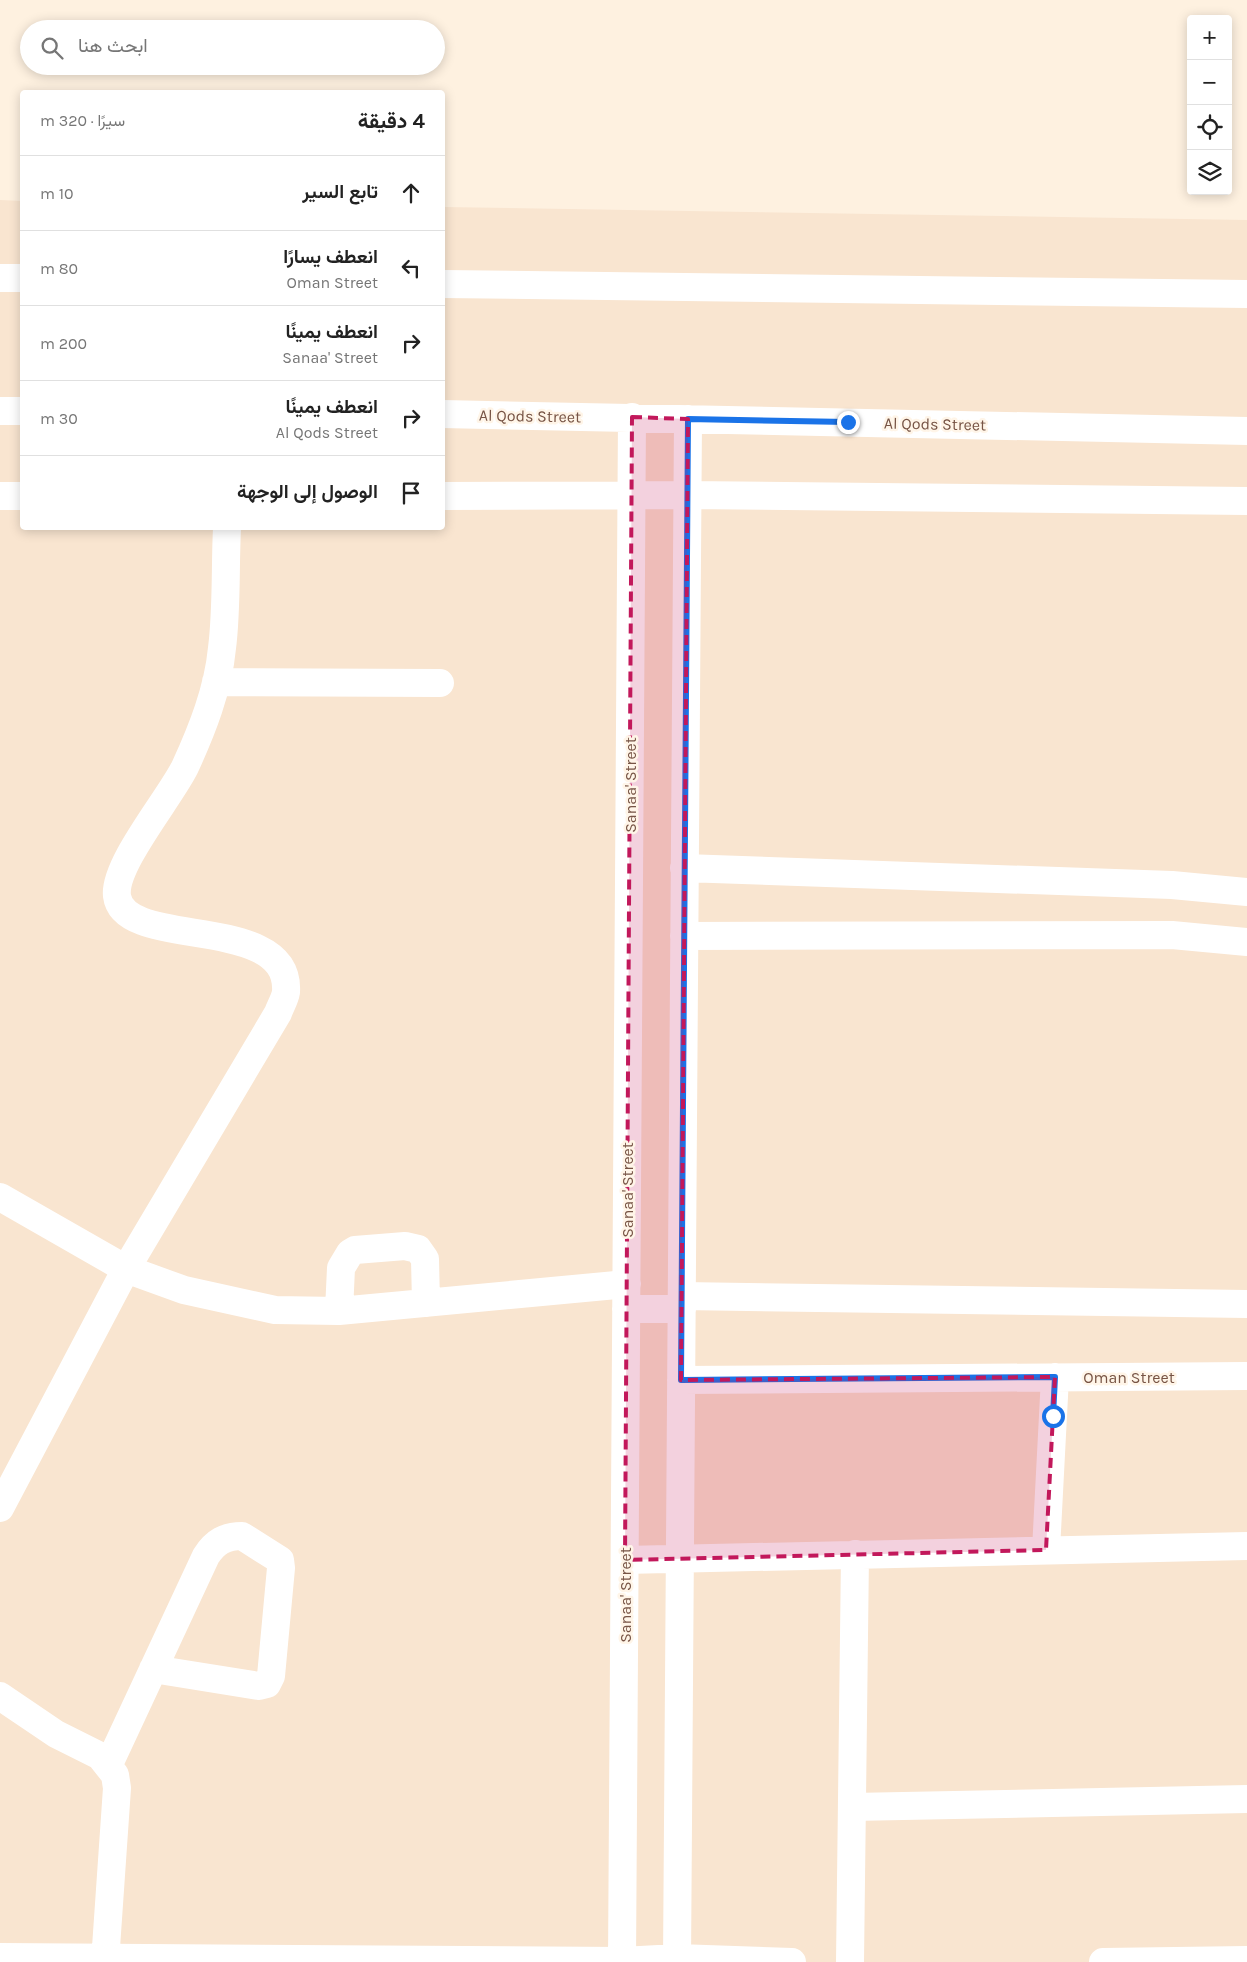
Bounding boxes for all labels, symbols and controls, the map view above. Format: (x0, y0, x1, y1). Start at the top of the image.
map controls (1187, 15, 1232, 195)
button: + (1187, 15, 1232, 60)
search box (20, 20, 445, 75)
icon: search (38, 34, 66, 62)
text: ابحث هنا (78, 35, 148, 57)
button: − (1187, 60, 1232, 105)
button: locate (1187, 105, 1232, 150)
text: 4 دقيقة (358, 109, 425, 133)
text: سيرًا · 320 m (40, 111, 125, 130)
button: layers (1187, 150, 1232, 195)
icon: ahead (397, 179, 425, 207)
text: تابع السير (302, 181, 378, 203)
text: 10 m (40, 184, 74, 203)
text: انعطف يسارًا (283, 246, 378, 268)
icon: left (397, 254, 425, 282)
text: 80 m (40, 259, 78, 278)
text: Oman Street (287, 273, 378, 292)
text: انعطف يمينًا (286, 321, 378, 343)
icon: right (397, 329, 425, 357)
text: 200 m (40, 334, 87, 353)
text: Sanaa' Street (282, 348, 378, 367)
text: انعطف يمينًا (286, 396, 378, 418)
icon: right (397, 404, 425, 432)
street label: Al Qods Street (479, 406, 581, 426)
text: 30 m (40, 409, 78, 428)
route end (837, 411, 860, 434)
street label: Al Qods Street (884, 414, 986, 434)
text: Al Qods Street (276, 423, 378, 442)
icon: arrive (397, 479, 425, 507)
text: الوصول إلى الوجهة (237, 481, 378, 503)
street label: Sanaa' Street (621, 737, 640, 833)
street label: Sanaa' Street (618, 1142, 637, 1238)
street label: Oman Street (1083, 1368, 1175, 1387)
route start (1042, 1405, 1065, 1428)
street label: Sanaa' Street (616, 1547, 635, 1643)

